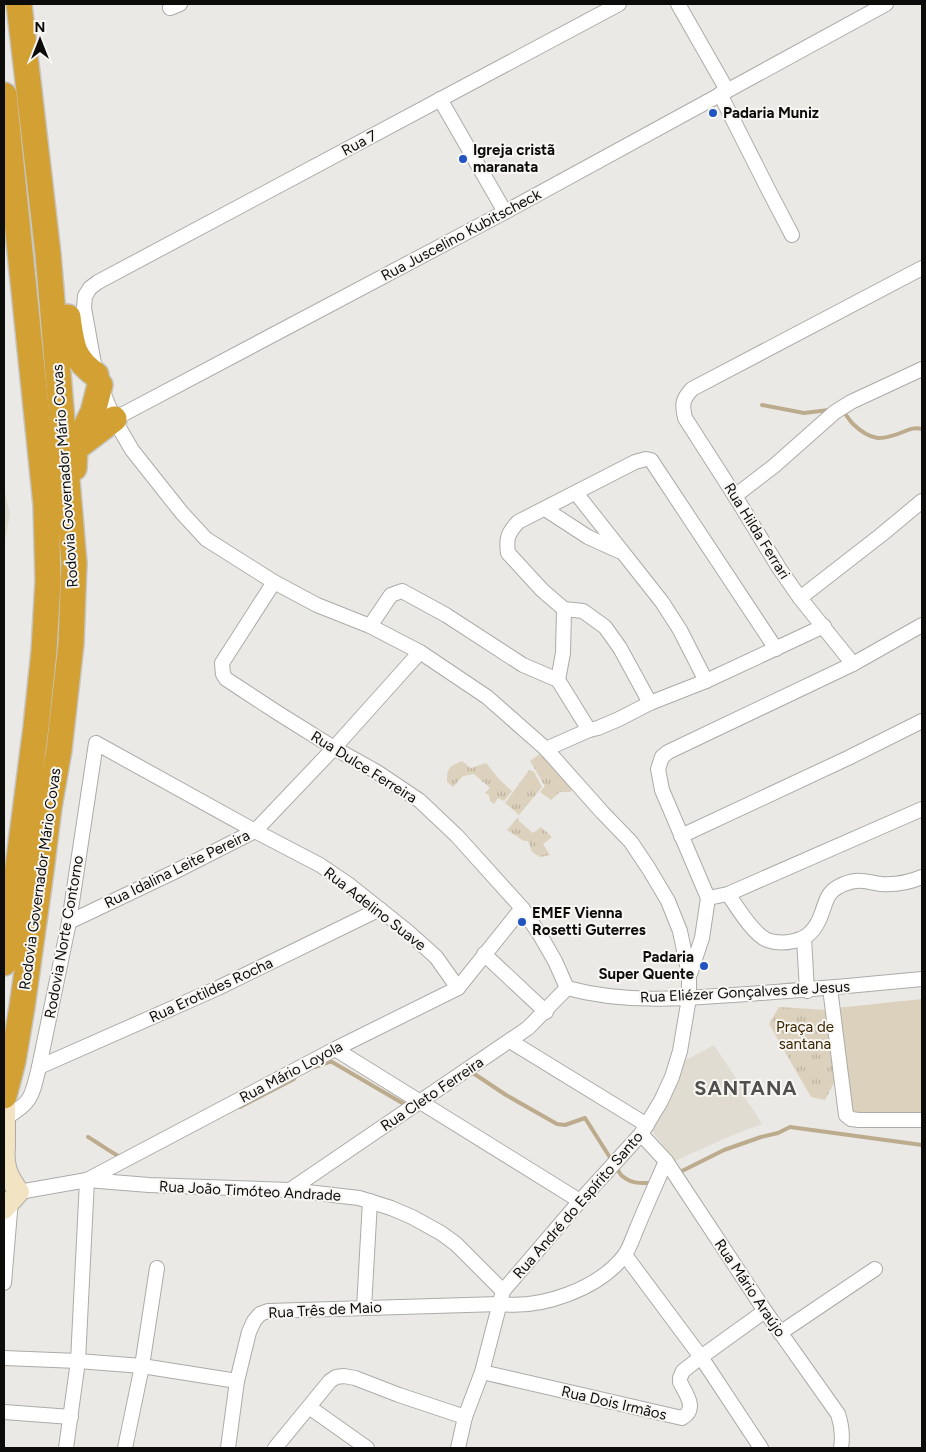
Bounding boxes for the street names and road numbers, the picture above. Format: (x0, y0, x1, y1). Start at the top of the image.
street label: Rua 7 (338, 126, 380, 160)
street label: Rua Juscelino Kubitscheck (378, 185, 545, 285)
street label: Rodovia Governador Mário Covas (48, 364, 82, 588)
street label: Rua Hilda Ferrari (720, 480, 794, 582)
street label: Rua Dulce Ferreira (308, 727, 420, 807)
street label: Rodovia Governador Mário Covas (16, 767, 64, 991)
street label: Rua Idalina Leite Pereira (101, 826, 253, 912)
street label: Rodovia Norte Contorno (41, 854, 87, 1020)
street label: Rua Adelino Suave (320, 864, 430, 954)
street label: Rua Erotildes Rocha (146, 954, 276, 1026)
street label: Rua Eliézer Gonçalves de Jesus (640, 978, 850, 1006)
street label: Rua Mário Loyola (236, 1037, 346, 1107)
street label: Rua Cleto Ferreira (377, 1053, 487, 1135)
street label: Rua André do Espírito Santo (509, 1128, 647, 1282)
street label: Rua João Timóteo Andrade (159, 1177, 341, 1205)
street label: Rua Mário Araújo (711, 1236, 790, 1341)
street label: Rua Três de Maio (268, 1298, 383, 1322)
street label: Rua Dois Irmãos (560, 1382, 668, 1424)

